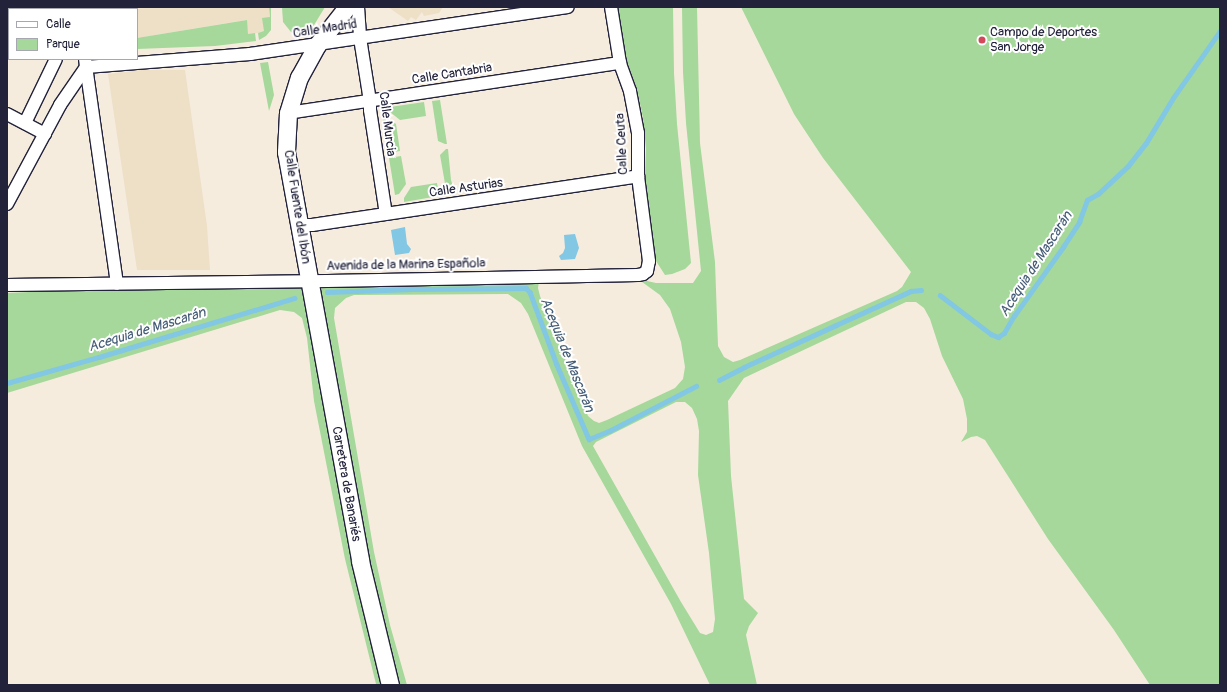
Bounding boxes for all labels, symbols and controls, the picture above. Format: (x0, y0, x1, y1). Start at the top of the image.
legend (8, 8, 138, 60)
street label: Calle Madrid (292, 16, 358, 42)
text: Calle (46, 17, 71, 32)
place label: Campo de Deportes San Jorge (990, 25, 1097, 56)
marker: Campo de Deportes San Jorge (977, 35, 987, 45)
text: Parque (46, 37, 80, 52)
street label: Calle Cantabria (411, 60, 493, 88)
street label: Calle Murcia (375, 91, 399, 157)
street label: Calle Ceuta (613, 113, 631, 175)
street label: Calle Fuente del Ibón (280, 149, 314, 265)
street label: Calle Asturias (428, 175, 504, 201)
water label: Acequia de Mascarán (996, 208, 1076, 320)
street label: Avenida de la Marina Española (326, 256, 486, 274)
water label: Acequia de Mascarán (536, 295, 598, 415)
water label: Acequia de Mascarán (86, 304, 208, 356)
street label: Carretera de Banariés (328, 425, 364, 543)

